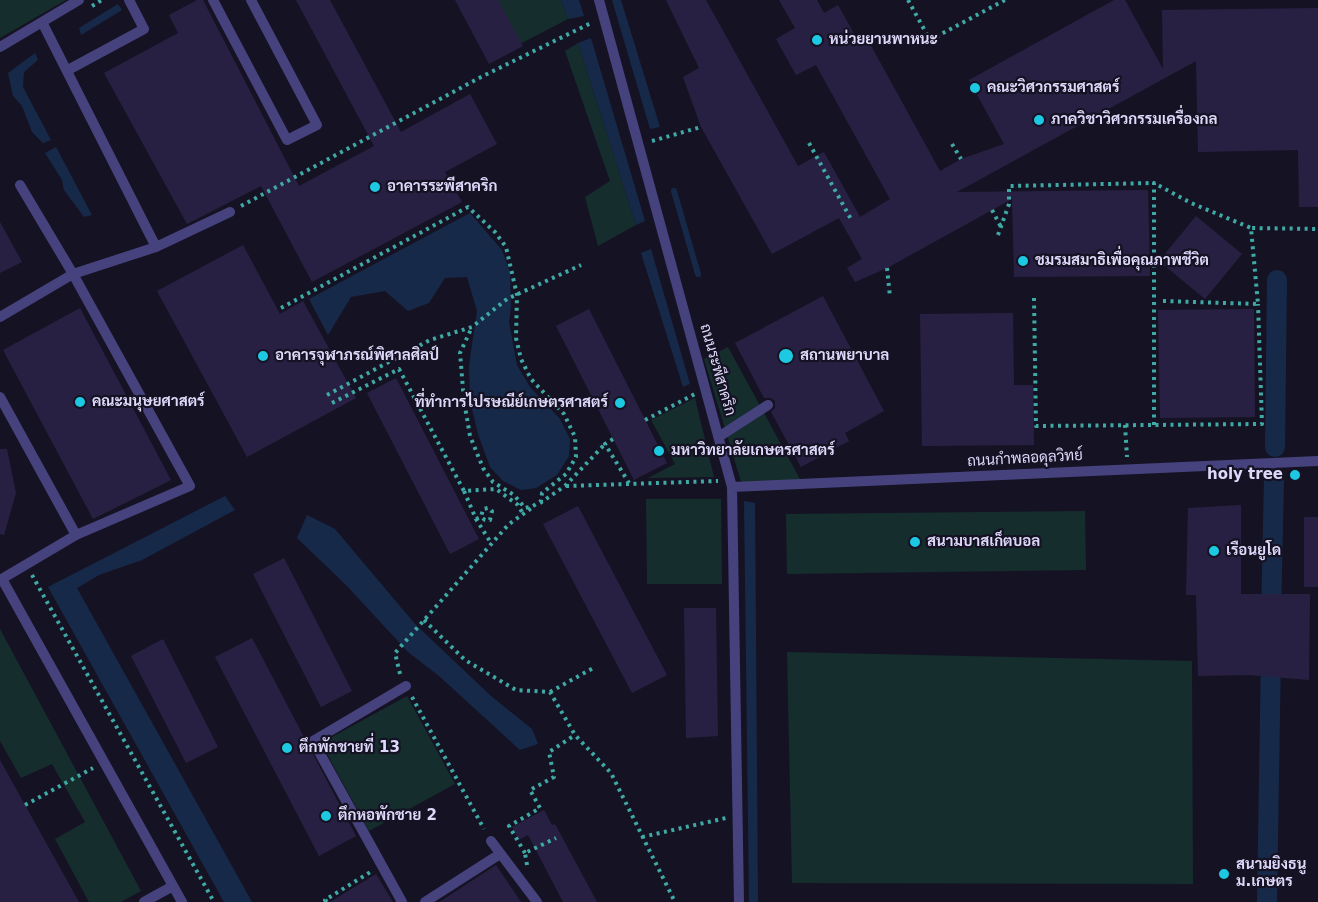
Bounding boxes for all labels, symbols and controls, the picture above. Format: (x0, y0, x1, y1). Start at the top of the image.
place label: หน่วยยานพาหนะ (829, 31, 938, 49)
marker: หน่วยยานพาหนะ (810, 33, 824, 47)
place label: คณะวิศวกรรมศาสตร์ (987, 79, 1119, 97)
marker: คณะวิศวกรรมศาสตร์ (968, 81, 982, 95)
place label: ภาควิชาวิศวกรรมเครื่องกล (1051, 111, 1218, 129)
marker: ภาควิชาวิศวกรรมเครื่องกล (1032, 113, 1046, 127)
place label: อาคารระพีสาคริก (387, 178, 497, 196)
marker: อาคารระพีสาคริก (368, 180, 382, 194)
place label: ชมรมสมาธิเพื่อคุณภาพชีวิต (1035, 252, 1209, 270)
marker: ชมรมสมาธิเพื่อคุณภาพชีวิต (1016, 254, 1030, 268)
street label: ถนนระพีสาคริก (695, 322, 739, 418)
place label: อาคารจุฬาภรณ์พิศาลศิลป์ (275, 347, 439, 365)
marker: สถานพยาบาล (777, 347, 795, 365)
place label: สถานพยาบาล (800, 347, 889, 365)
marker: อาคารจุฬาภรณ์พิศาลศิลป์ (256, 349, 270, 363)
place label: คณะมนุษยศาสตร์ (92, 393, 205, 411)
place label: ที่ทำการไปรษณีย์เกษตรศาสตร์ (414, 394, 608, 412)
marker: คณะมนุษยศาสตร์ (73, 395, 87, 409)
marker: ที่ทำการไปรษณีย์เกษตรศาสตร์ (613, 396, 627, 410)
place label: มหาวิทยาลัยเกษตรศาสตร์ (671, 442, 835, 460)
marker: มหาวิทยาลัยเกษตรศาสตร์ (652, 444, 666, 458)
street label: ถนนกำพลอดุลวิทย์ (967, 447, 1083, 471)
place label: holy tree (1207, 466, 1283, 484)
marker: holy tree (1288, 468, 1302, 482)
place label: สนามบาสเก็ตบอล (927, 533, 1040, 551)
marker: สนามบาสเก็ตบอล (908, 535, 922, 549)
place label: เรือนยูโด (1226, 542, 1281, 560)
marker: เรือนยูโด (1207, 544, 1221, 558)
place label: ตึกพักชายที่ 13 (299, 739, 400, 757)
marker: ตึกพักชายที่ 13 (280, 741, 294, 755)
place label: ตึกหอพักชาย 2 (338, 807, 437, 825)
marker: ตึกหอพักชาย 2 (319, 809, 333, 823)
place label: สนามยิงธนู ม.เกษตร (1236, 856, 1306, 891)
marker: สนามยิงธนู ม.เกษตร (1217, 867, 1231, 881)

